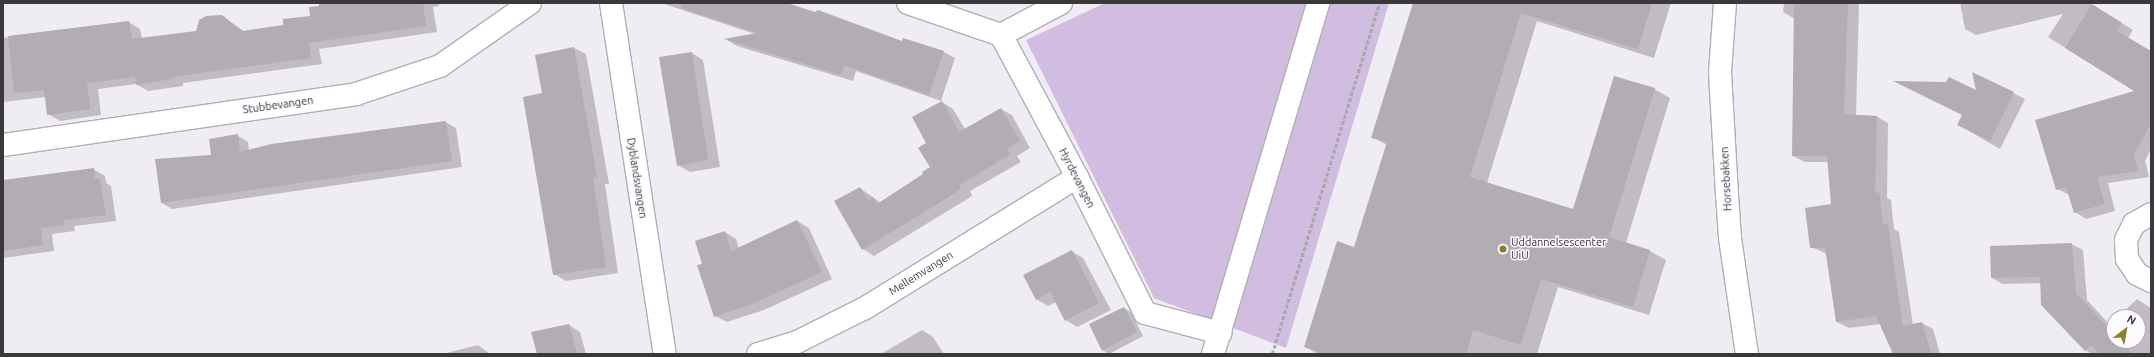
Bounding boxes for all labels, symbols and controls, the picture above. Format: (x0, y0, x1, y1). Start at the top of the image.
street label: Stubbevangen (242, 94, 314, 116)
street label: Dyblandsvangen (624, 137, 650, 219)
street label: Hyrdevangen (1056, 146, 1098, 210)
street label: Horsebakken (1718, 146, 1734, 212)
place label: Uddannelsescenter UiU (1511, 236, 1606, 262)
marker: Uddannelsescenter UiU (1498, 244, 1508, 254)
street label: Mellemvangen (887, 248, 955, 298)
north arrow (2106, 309, 2146, 349)
text: N (2125, 312, 2138, 327)

